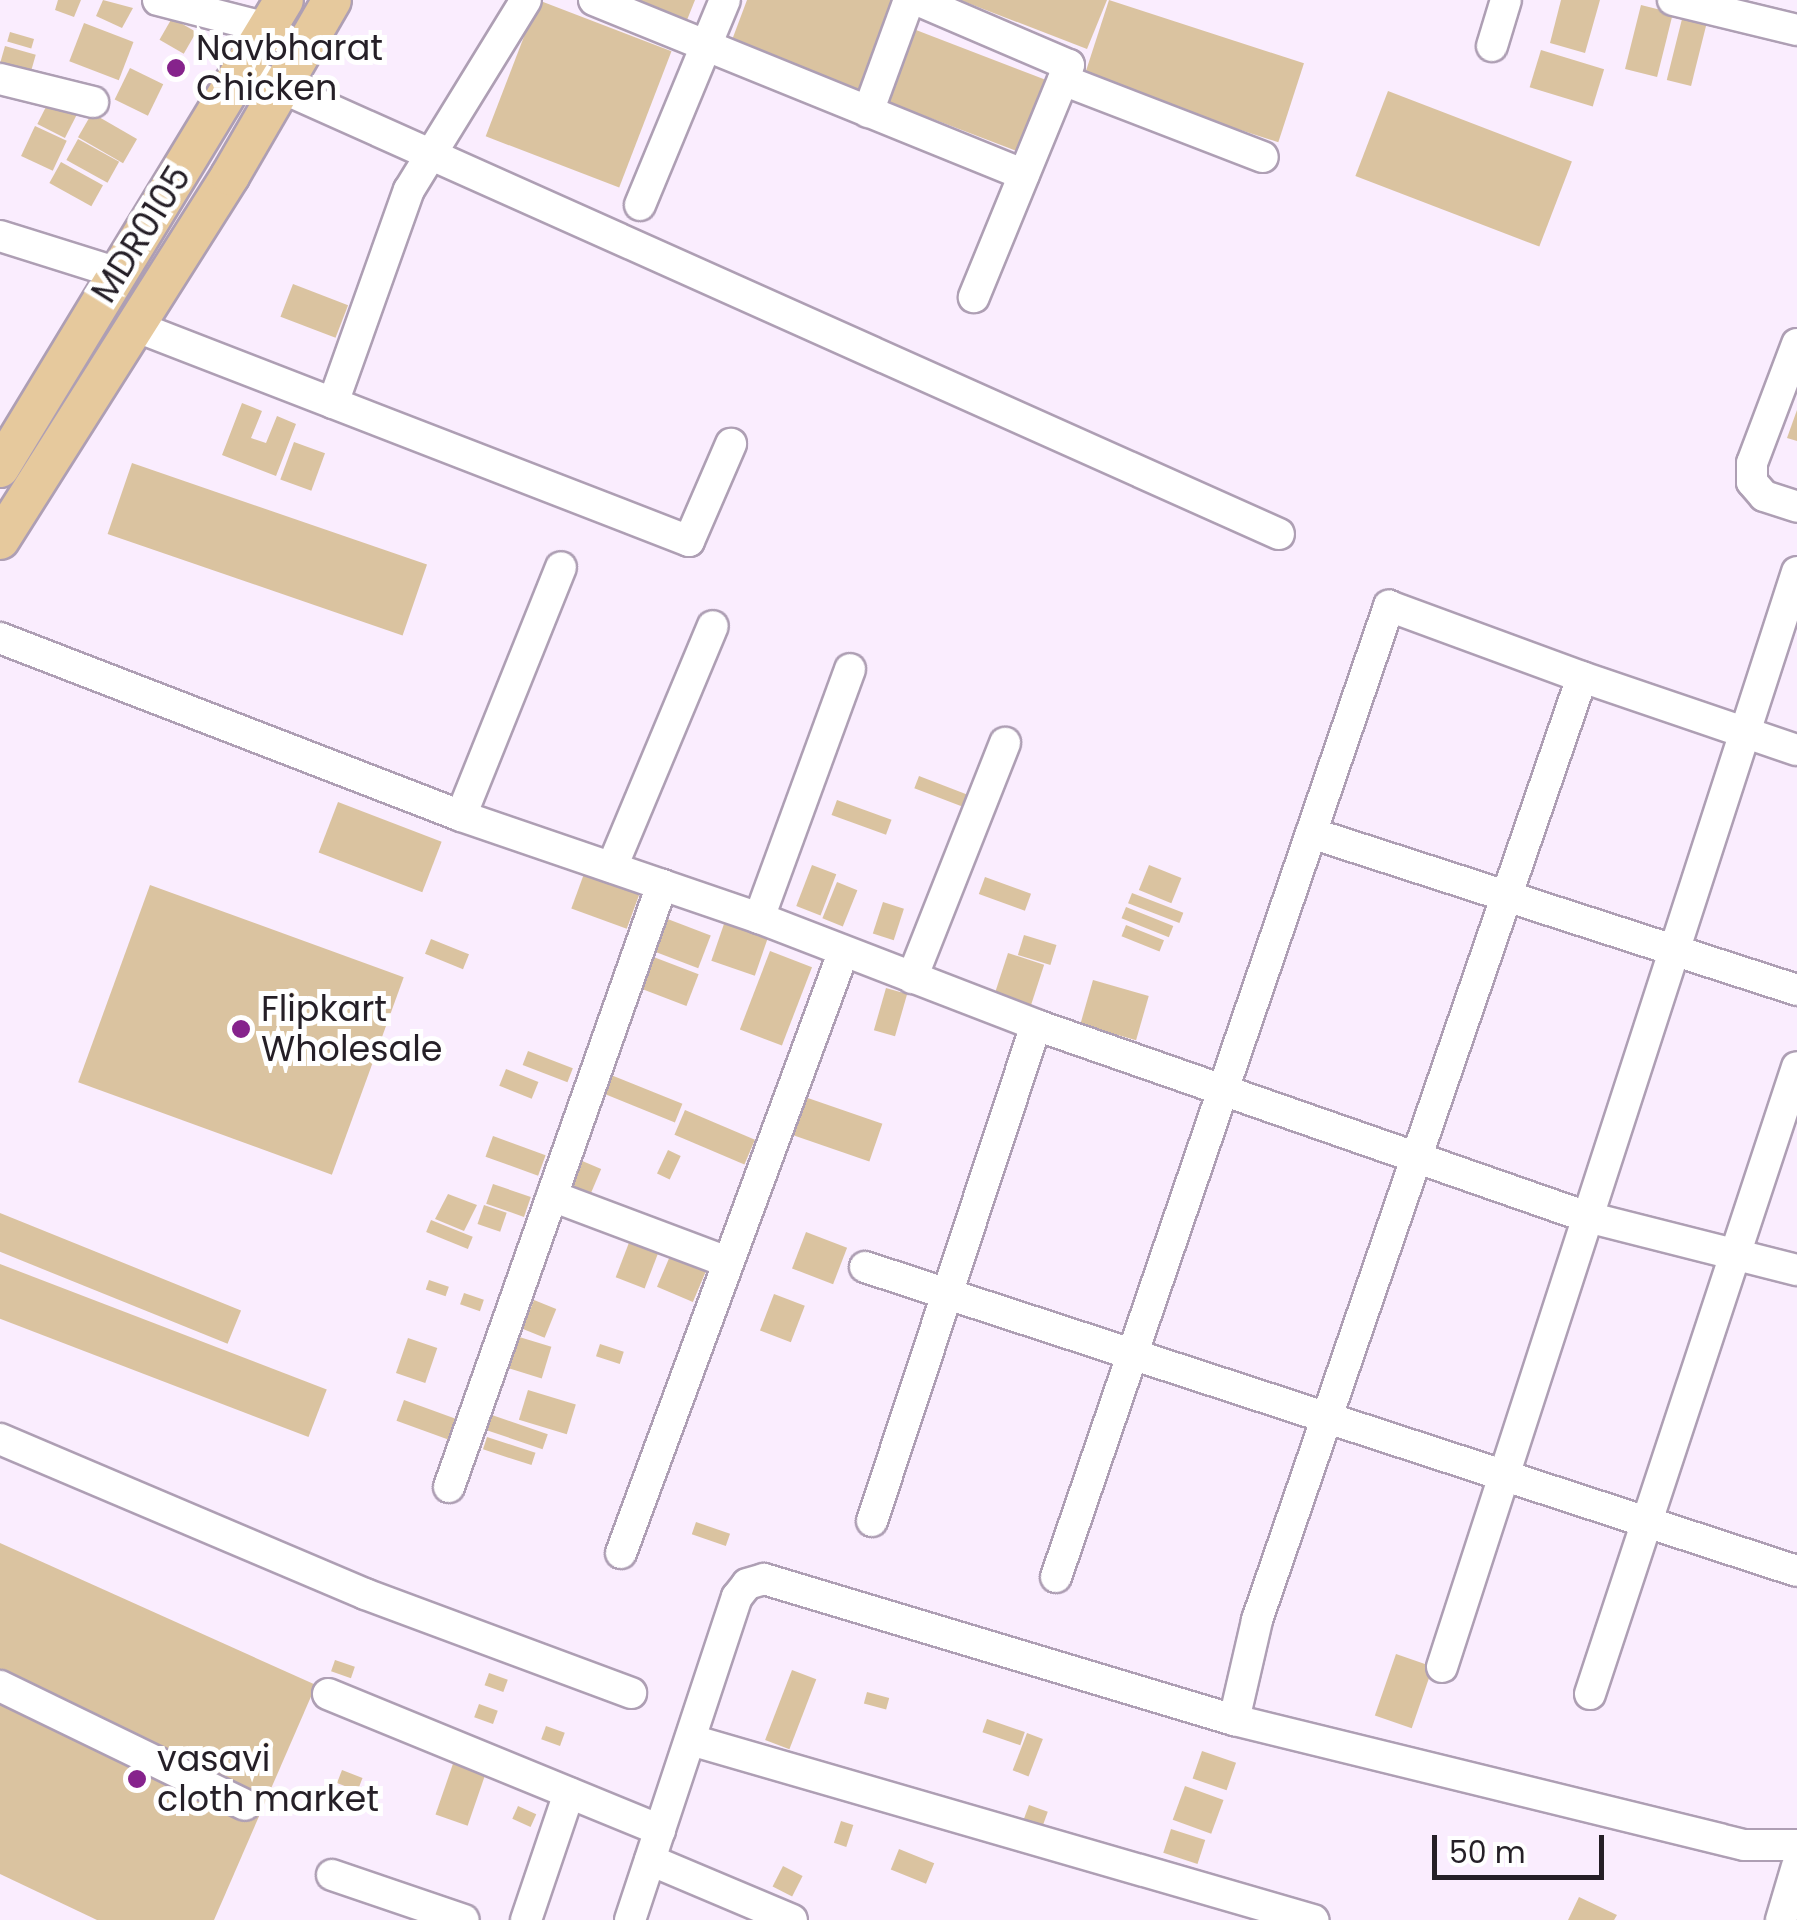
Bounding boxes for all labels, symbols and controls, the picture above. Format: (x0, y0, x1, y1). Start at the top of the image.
place label: Navbharat Chicken (196, 27, 383, 109)
marker: Navbharat Chicken (165, 57, 187, 79)
street label: MDR0105 (83, 158, 199, 310)
place label: Flipkart Wholesale (261, 988, 443, 1070)
marker: Flipkart Wholesale (230, 1018, 252, 1040)
place label: vasavi cloth market (157, 1738, 379, 1820)
marker: vasavi cloth market (126, 1768, 148, 1790)
scale bar (1437, 1815, 1610, 1877)
text: 50 m (1449, 1831, 1526, 1874)

